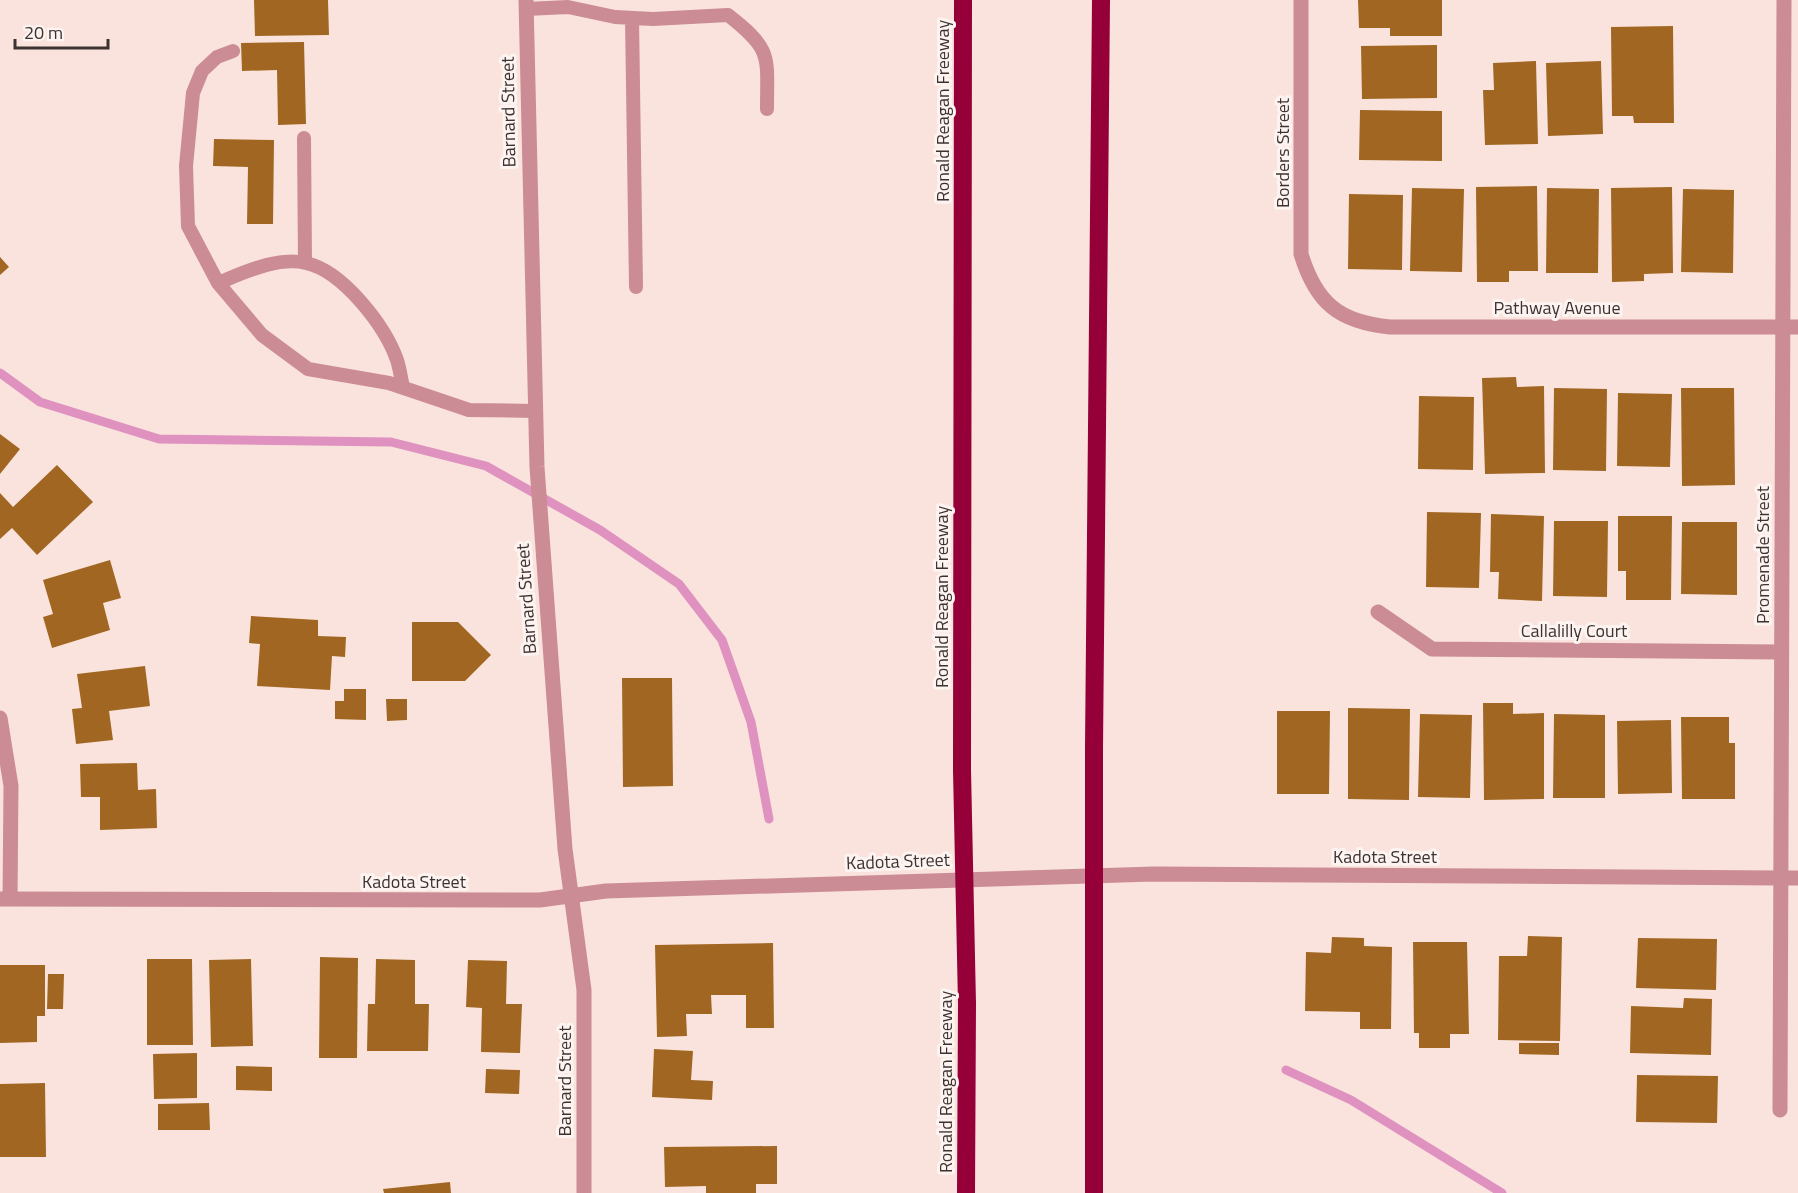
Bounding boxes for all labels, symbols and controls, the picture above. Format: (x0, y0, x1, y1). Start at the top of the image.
scale bar (15, 12, 108, 50)
text: 20 m (24, 19, 63, 46)
street label: Ronald Reagan Freeway (929, 20, 956, 202)
street label: Barnard Street (494, 56, 522, 168)
street label: Borders Street (1269, 97, 1296, 208)
street label: Pathway Avenue (1493, 294, 1621, 321)
street label: Promenade Street (1749, 485, 1776, 624)
street label: Ronald Reagan Freeway (928, 506, 955, 688)
street label: Barnard Street (509, 542, 543, 655)
street label: Callalilly Court (1521, 617, 1628, 644)
street label: Kadota Street (1333, 843, 1438, 870)
street label: Kadota Street (846, 846, 951, 876)
street label: Kadota Street (362, 868, 467, 895)
street label: Ronald Reagan Freeway (932, 991, 959, 1173)
street label: Barnard Street (551, 1025, 578, 1136)

